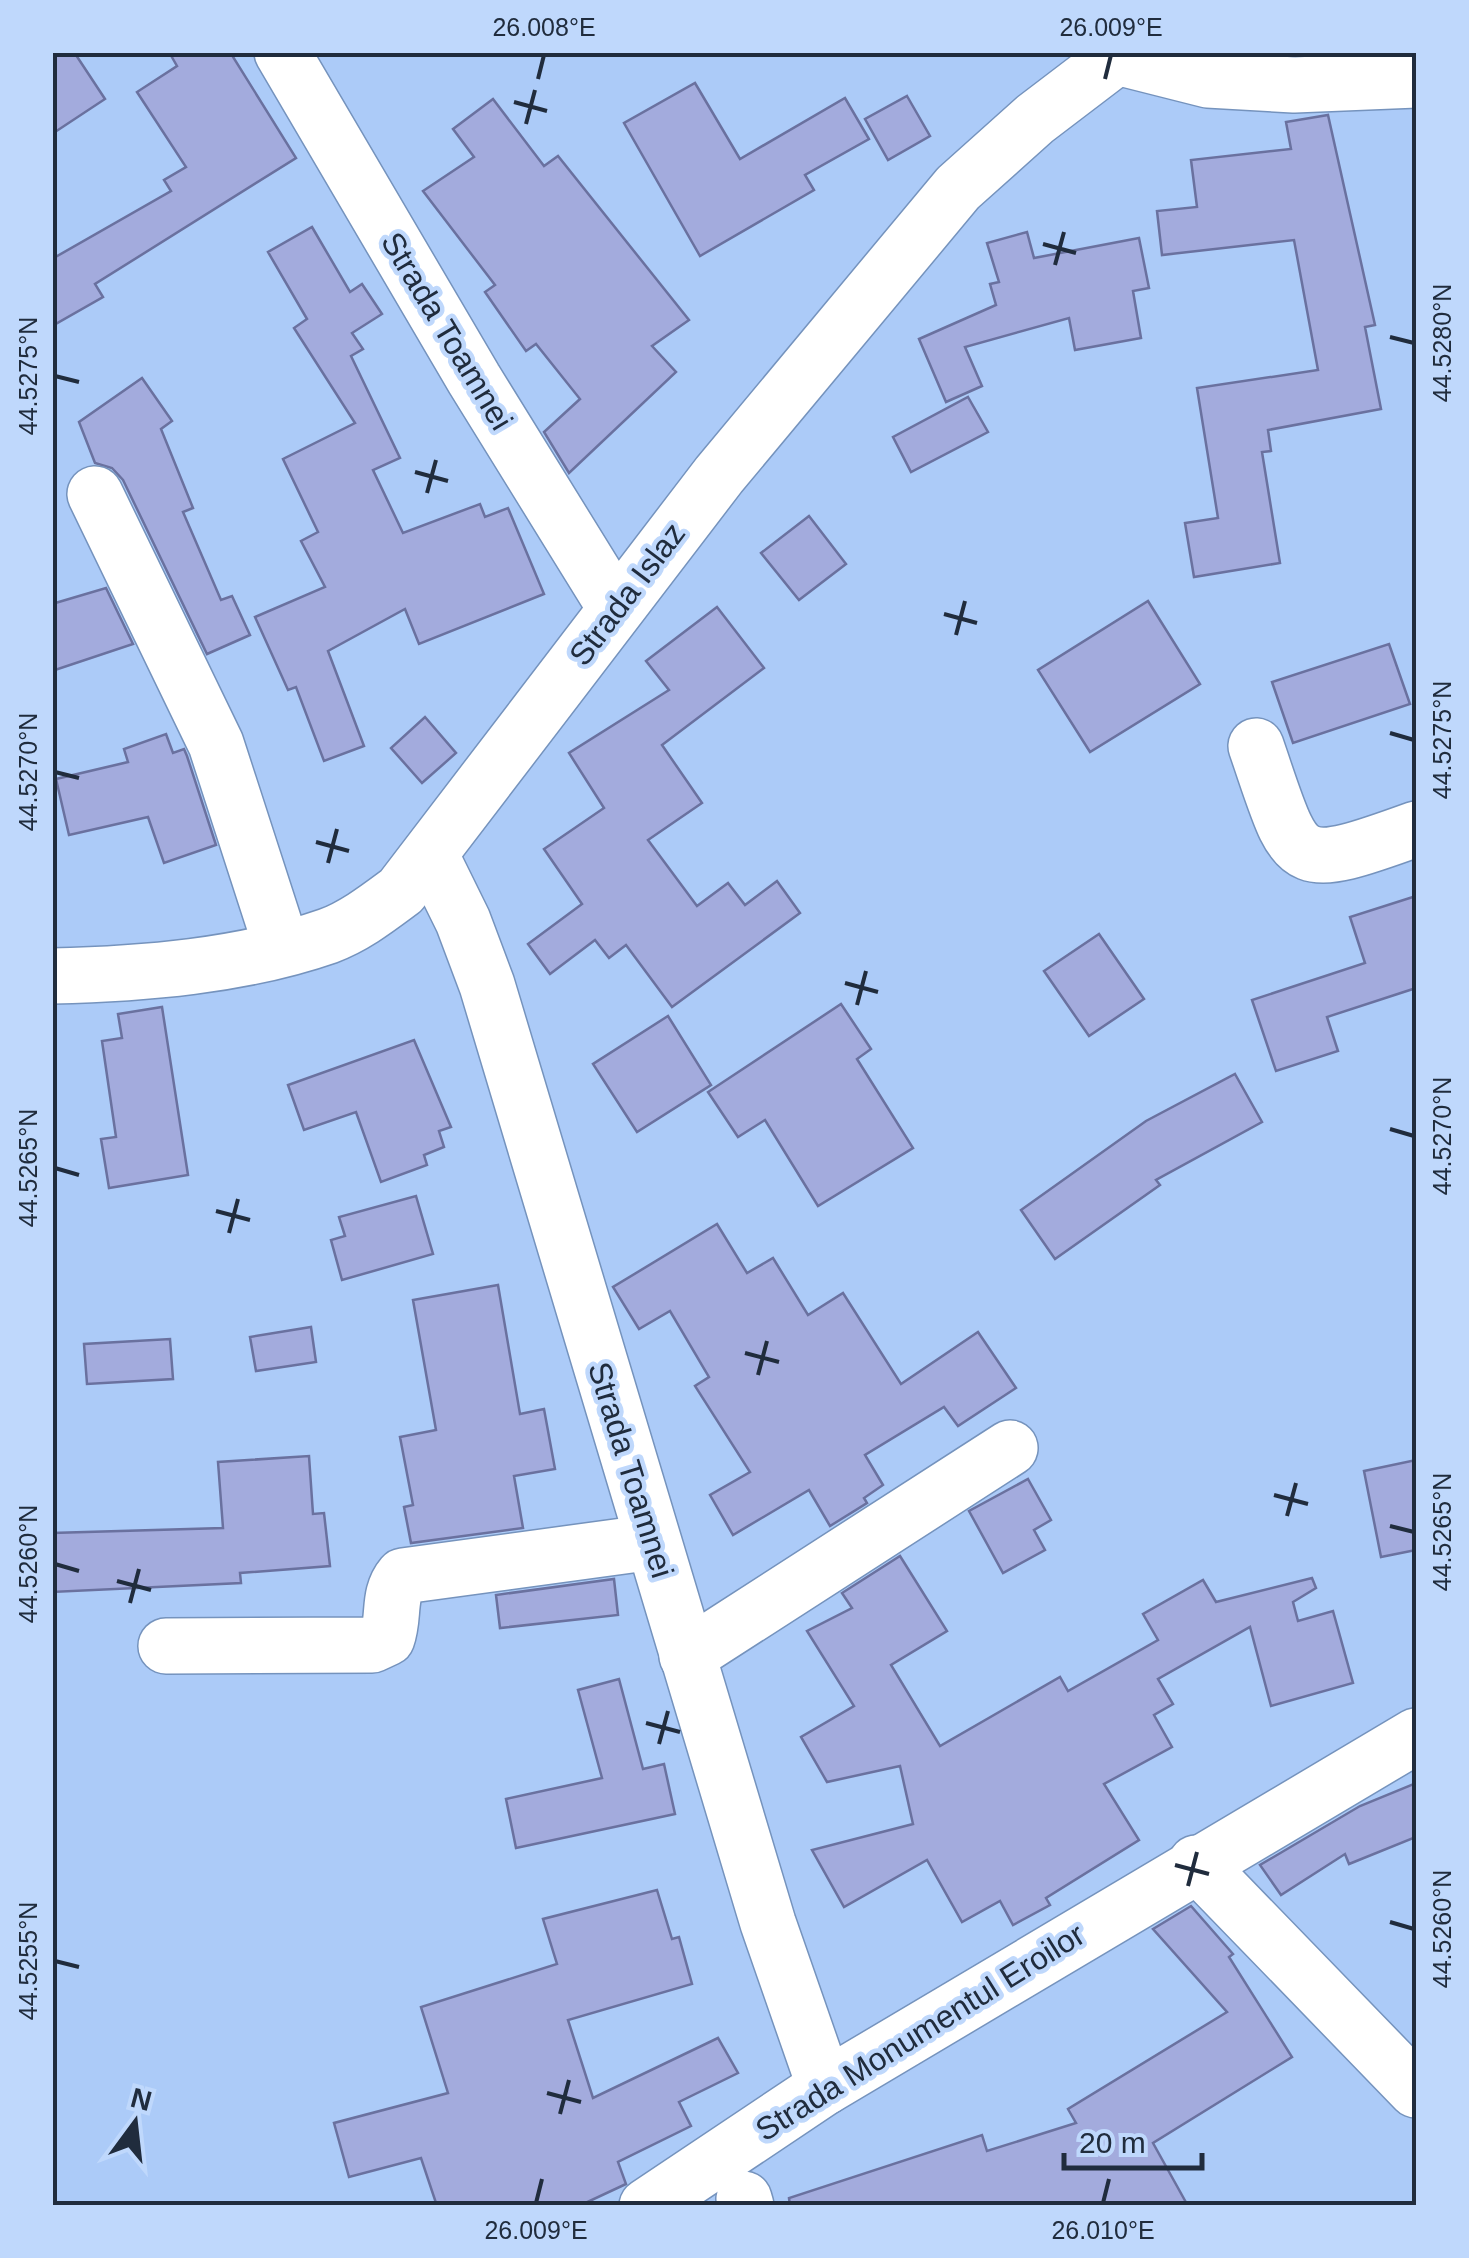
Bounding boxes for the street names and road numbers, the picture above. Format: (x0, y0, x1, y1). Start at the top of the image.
street label: Strada Toamnei (374, 226, 520, 436)
street label: Strada Islaz (562, 516, 692, 672)
street label: Strada Toamnei (581, 1358, 681, 1582)
street label: Strada Monumentul Eroilor (749, 1916, 1091, 2148)

